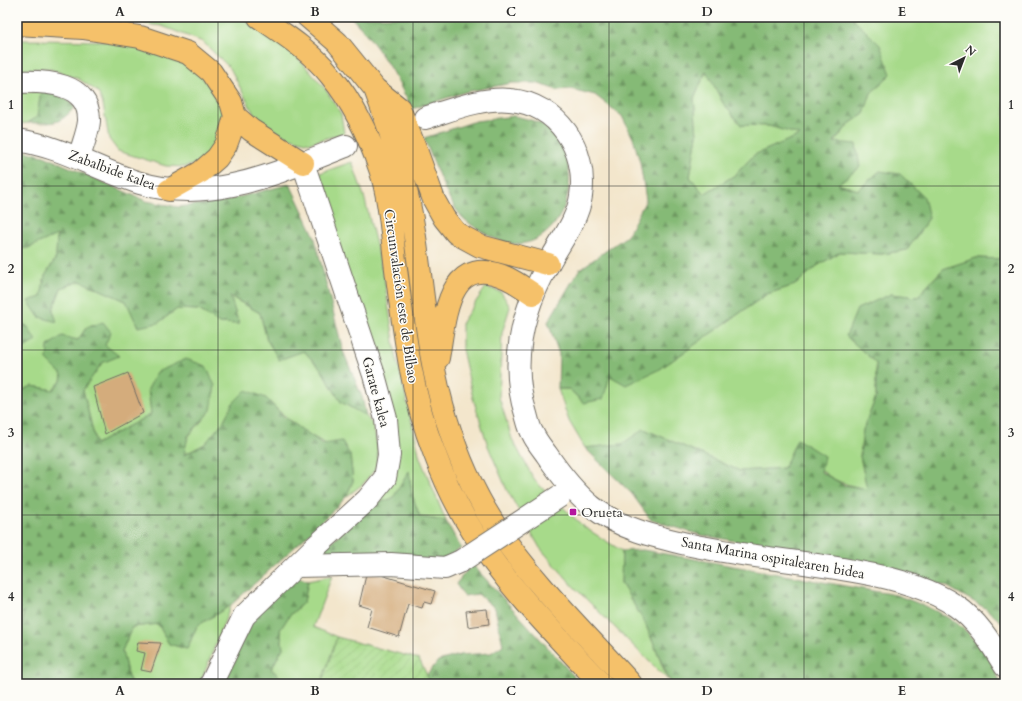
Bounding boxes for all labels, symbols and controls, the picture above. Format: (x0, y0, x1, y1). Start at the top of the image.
text: A (115, 3, 125, 21)
text: B (310, 3, 320, 21)
text: C (506, 3, 516, 21)
text: D (701, 3, 713, 21)
text: E (898, 3, 906, 21)
north arrow (944, 38, 984, 78)
text: N (962, 42, 979, 60)
text: 1 (8, 96, 14, 114)
text: 1 (1008, 96, 1014, 114)
street label: Zabalbide kalea (66, 145, 158, 195)
street label: Circunvalación este de Bilbao (379, 208, 423, 385)
text: 2 (8, 260, 15, 278)
text: 2 (1008, 260, 1015, 278)
street label: Garate kalea (357, 355, 395, 429)
text: 3 (8, 424, 15, 442)
text: 3 (1008, 424, 1015, 442)
place label: Orueta (581, 503, 623, 522)
marker: Orueta (568, 507, 578, 517)
street label: Santa Marina ospitalearen bidea (680, 533, 866, 583)
text: 4 (8, 588, 15, 606)
text: 4 (1008, 588, 1015, 606)
text: A (115, 682, 125, 700)
text: B (310, 682, 320, 700)
text: C (506, 682, 516, 700)
text: D (701, 682, 713, 700)
text: E (898, 682, 906, 700)

